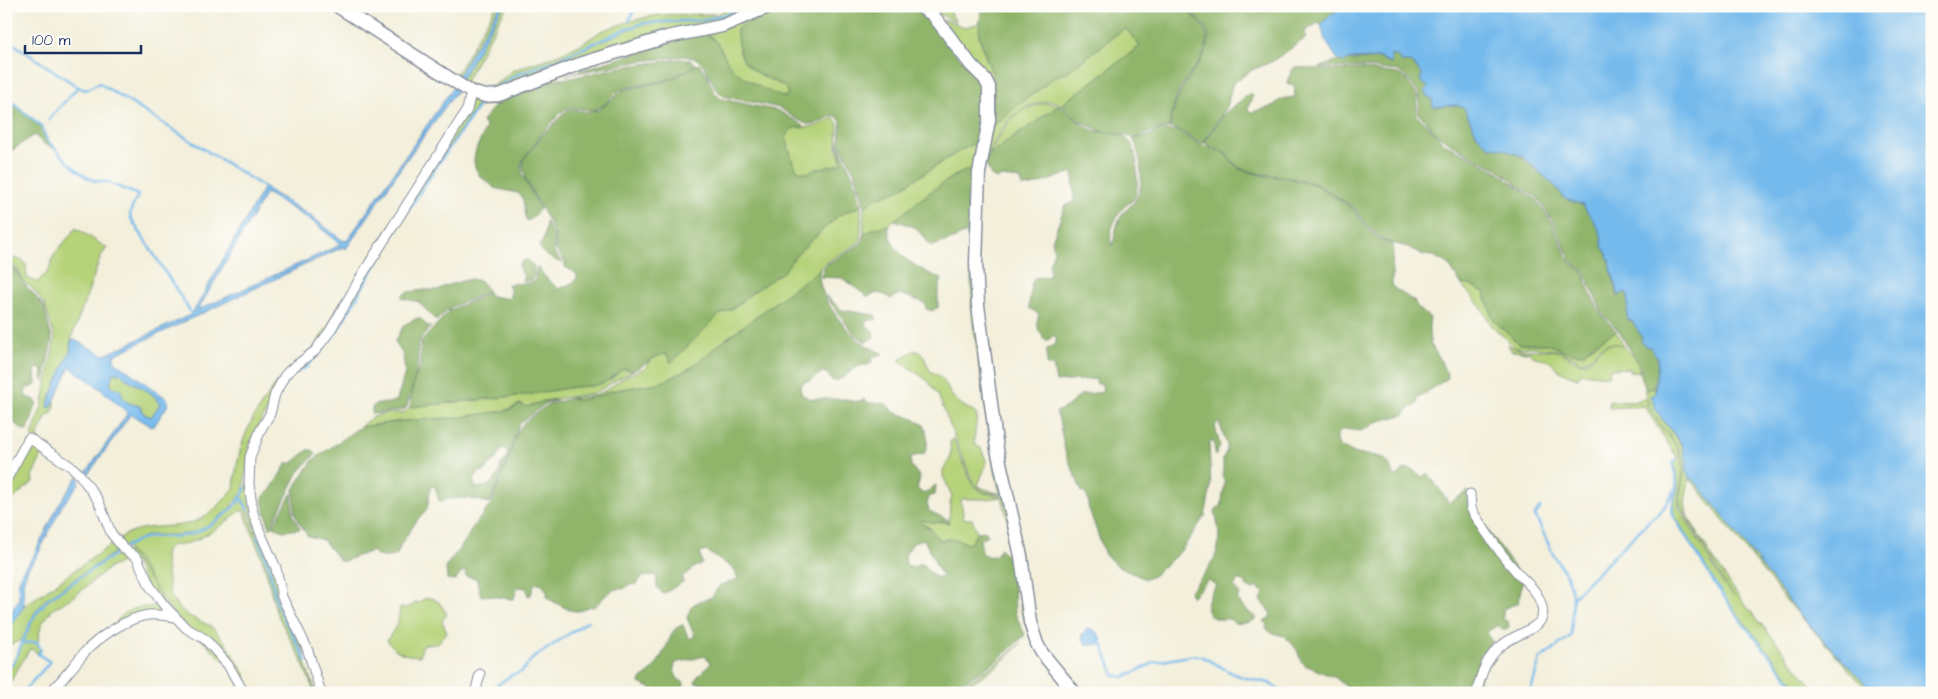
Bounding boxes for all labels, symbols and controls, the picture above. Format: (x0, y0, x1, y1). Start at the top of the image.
scale bar (25, 22, 141, 54)
text: 100 m (32, 30, 71, 51)

